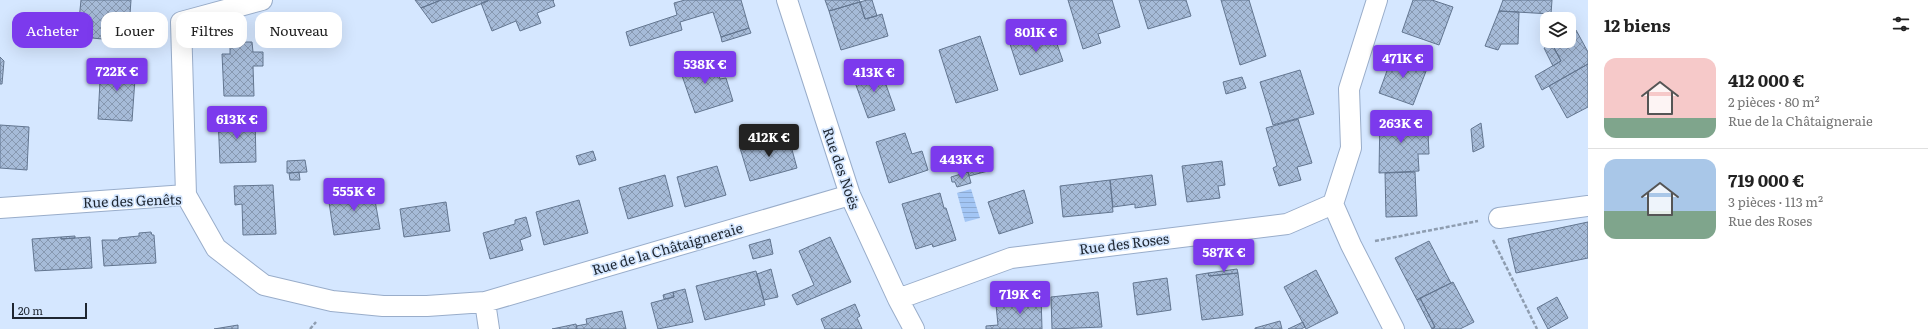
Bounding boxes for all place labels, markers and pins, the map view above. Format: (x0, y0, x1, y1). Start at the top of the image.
pin: 801K € (1003, 19, 1069, 53)
pin: 471K € (1370, 45, 1436, 79)
pin: 538K € (672, 51, 738, 85)
pin: 722K € (84, 58, 150, 92)
pin: 413K € (841, 59, 907, 93)
pin: 613K € (204, 106, 270, 140)
pin: 263K € (1368, 110, 1434, 144)
pin: 412K € (736, 124, 802, 158)
pin: 443K € (929, 146, 995, 180)
pin: 555K € (321, 178, 387, 212)
pin: 587K € (1191, 239, 1257, 273)
pin: 719K € (987, 281, 1053, 315)

